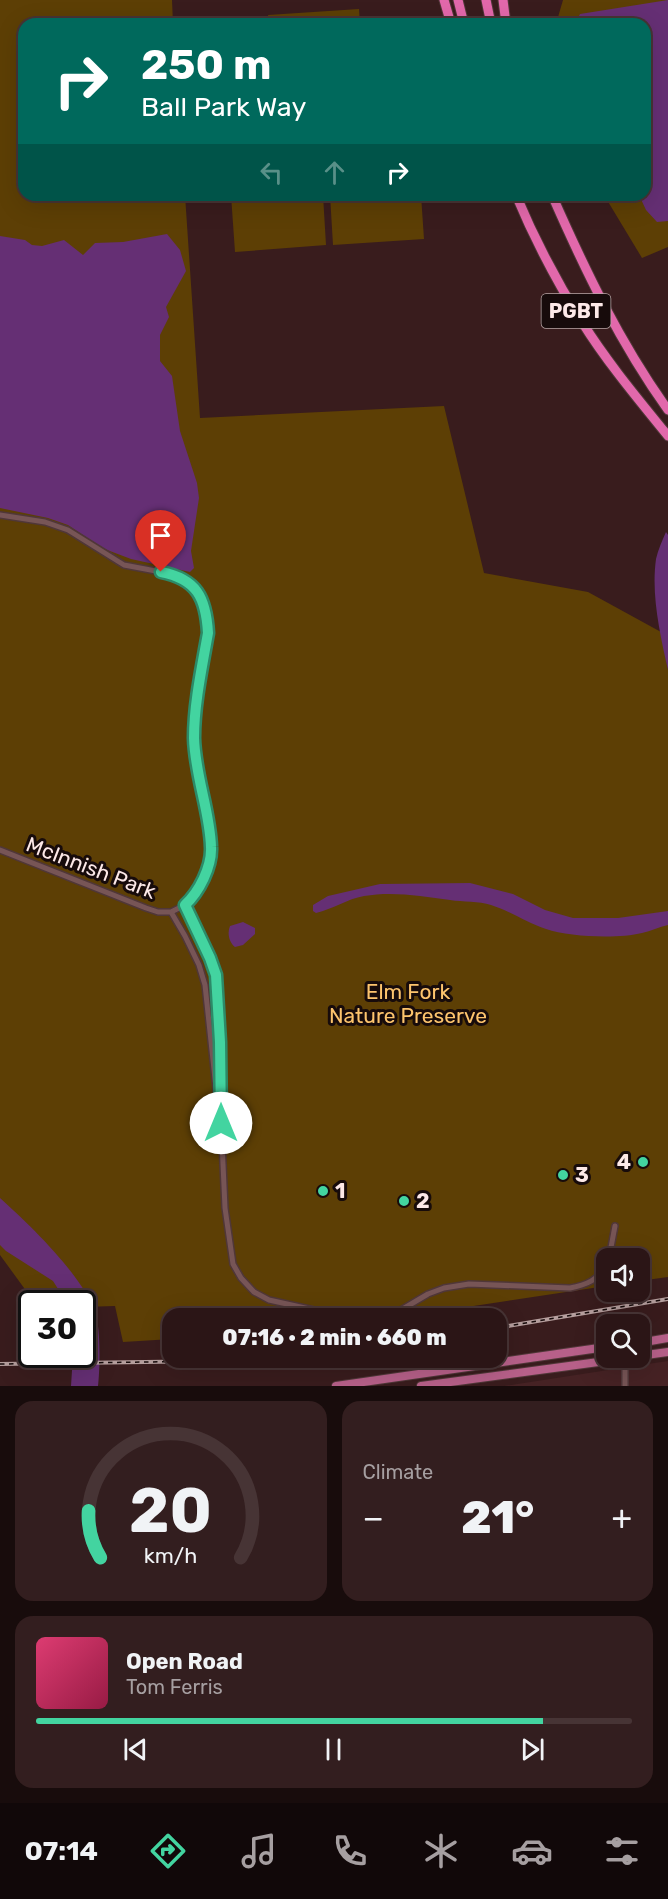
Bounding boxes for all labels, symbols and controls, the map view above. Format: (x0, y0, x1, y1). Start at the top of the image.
text: 250 m (141, 40, 271, 90)
icon: right (42, 42, 120, 120)
text: Ball Park Way (141, 91, 306, 123)
icon: left (255, 156, 288, 189)
icon: ahead (318, 156, 351, 189)
icon: right (381, 156, 414, 189)
road number: PGBT (542, 294, 610, 328)
pin (135, 510, 186, 572)
icon: arrive (144, 519, 177, 552)
street label: McInnish Park (23, 831, 160, 904)
park label: Elm Fork Nature Preserve (329, 979, 487, 1028)
position arrow (189, 1091, 253, 1155)
place label: 4 (617, 1149, 631, 1174)
marker: 4 (636, 1155, 650, 1169)
place label: 3 (575, 1162, 589, 1187)
marker: 3 (556, 1168, 570, 1182)
place label: 1 (335, 1178, 345, 1203)
marker: 1 (316, 1184, 330, 1198)
place label: 2 (416, 1188, 430, 1213)
marker: 2 (397, 1194, 411, 1208)
map controls (596, 1248, 650, 1368)
button: sound (596, 1248, 650, 1302)
speed limit sign: 30 (18, 1290, 96, 1368)
button: search (596, 1314, 650, 1368)
text: 07:16 · 2 min · 660 m (222, 1324, 447, 1351)
text: Climate (363, 1460, 433, 1484)
text: 20 (129, 1474, 212, 1548)
text: 21° (461, 1491, 534, 1544)
text: − (363, 1498, 384, 1537)
text: + (611, 1498, 632, 1537)
text: km/h (144, 1543, 198, 1568)
text: Open Road (126, 1648, 243, 1675)
text: Tom Ferris (126, 1675, 223, 1699)
icon: previous (119, 1733, 152, 1766)
icon: pause (317, 1733, 350, 1766)
icon: next (516, 1733, 549, 1766)
icon: directions (147, 1830, 189, 1872)
icon: music (238, 1830, 280, 1872)
icon: phone (329, 1830, 371, 1872)
icon: climate (420, 1830, 462, 1872)
icon: car (511, 1830, 553, 1872)
icon: filters (601, 1830, 643, 1872)
text: 07:14 (24, 1835, 98, 1867)

